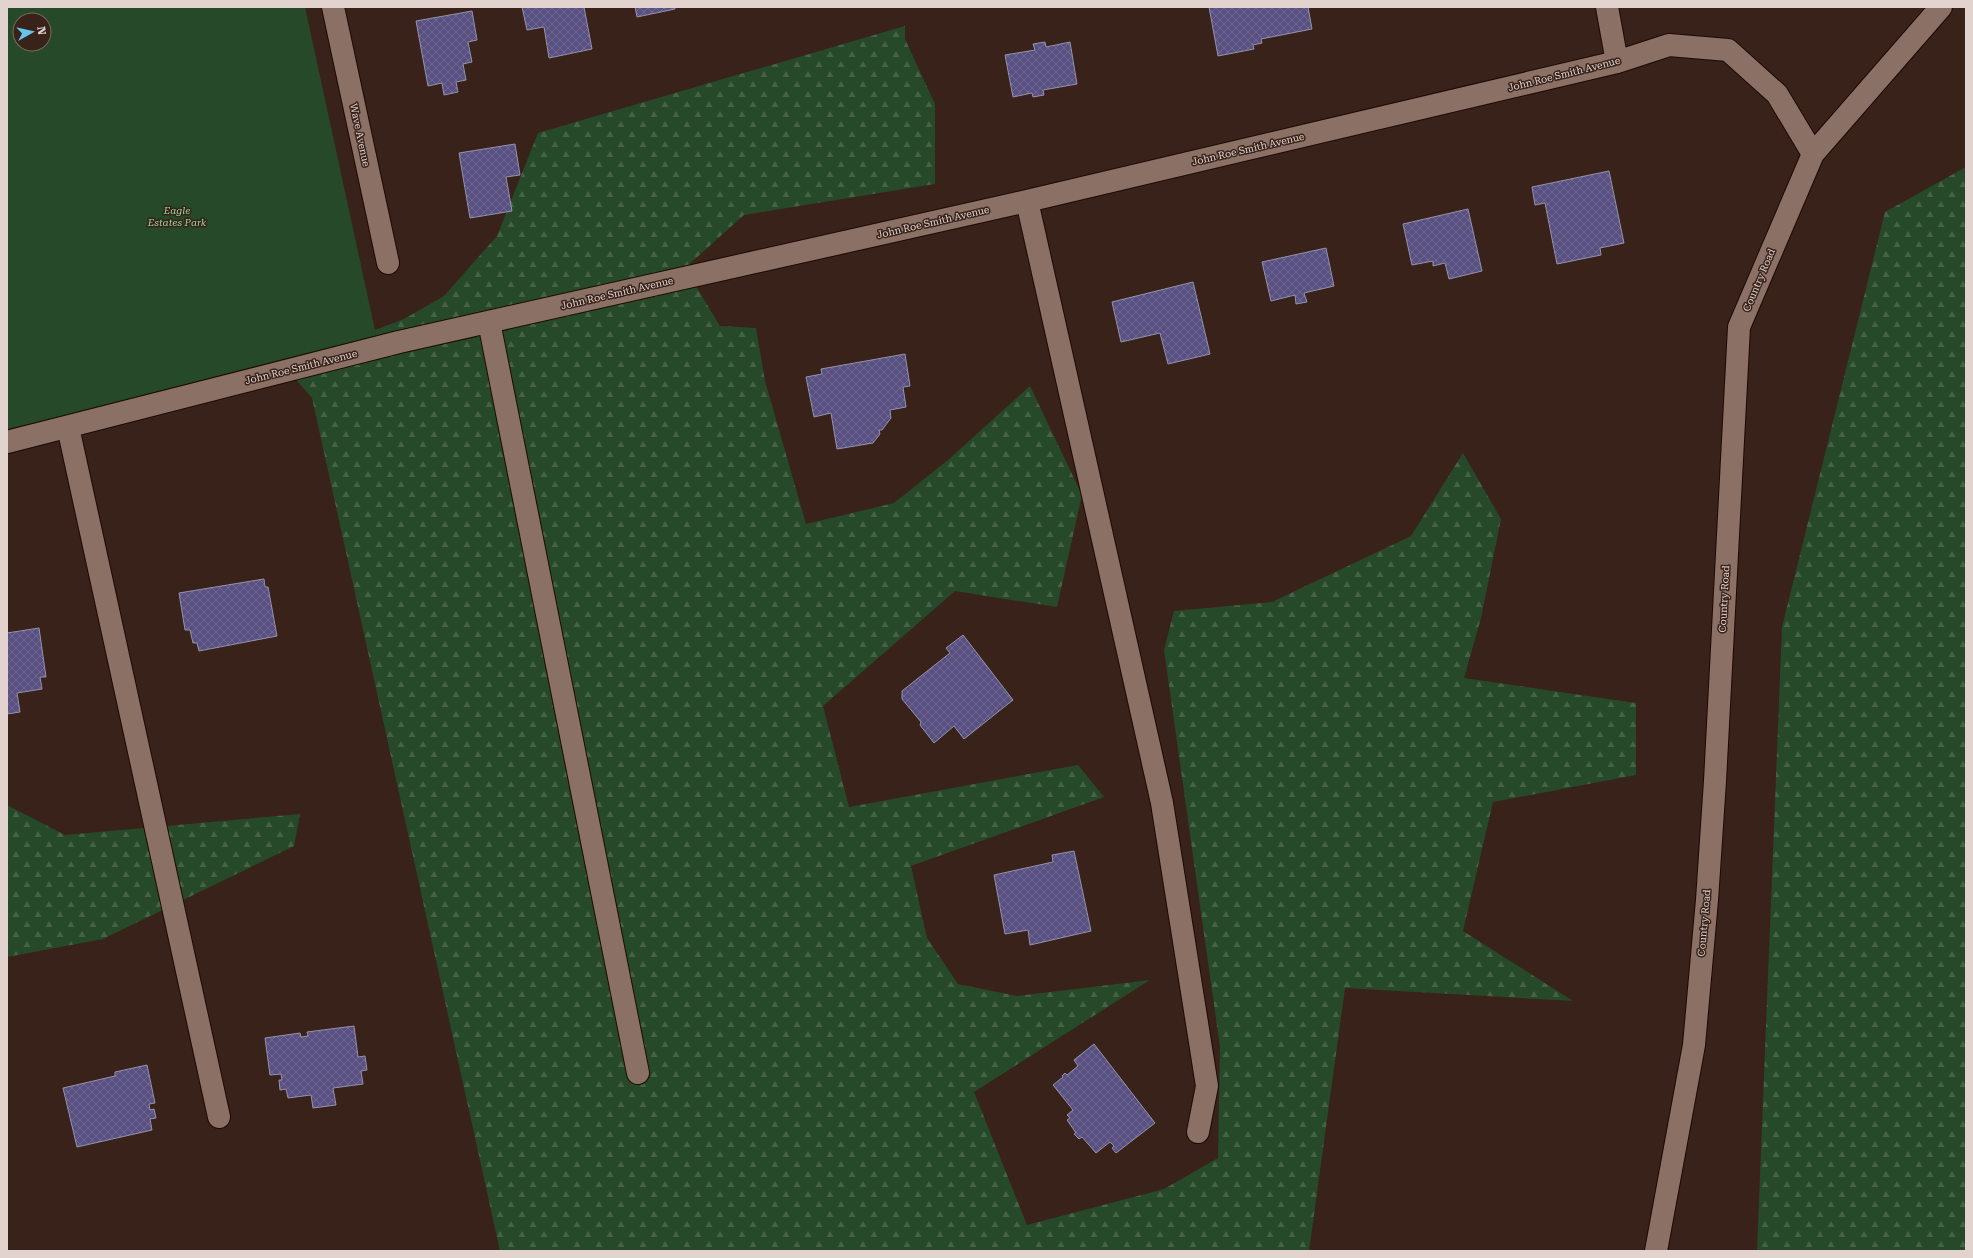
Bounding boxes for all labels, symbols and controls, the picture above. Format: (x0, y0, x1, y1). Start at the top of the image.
north arrow (12, 12, 52, 52)
text: N (34, 26, 49, 36)
street label: John Roe Smith Avenue (1507, 55, 1622, 93)
street label: Wave Avenue (348, 102, 372, 168)
street label: John Roe Smith Avenue (1191, 131, 1306, 167)
street label: John Roe Smith Avenue (876, 204, 991, 240)
park label: Eagle Estates Park (147, 205, 207, 228)
street label: Country Road (1741, 246, 1777, 313)
street label: John Roe Smith Avenue (560, 275, 675, 311)
street label: John Roe Smith Avenue (244, 348, 359, 386)
street label: Country Road (1717, 565, 1731, 633)
street label: Country Road (1696, 889, 1712, 957)

